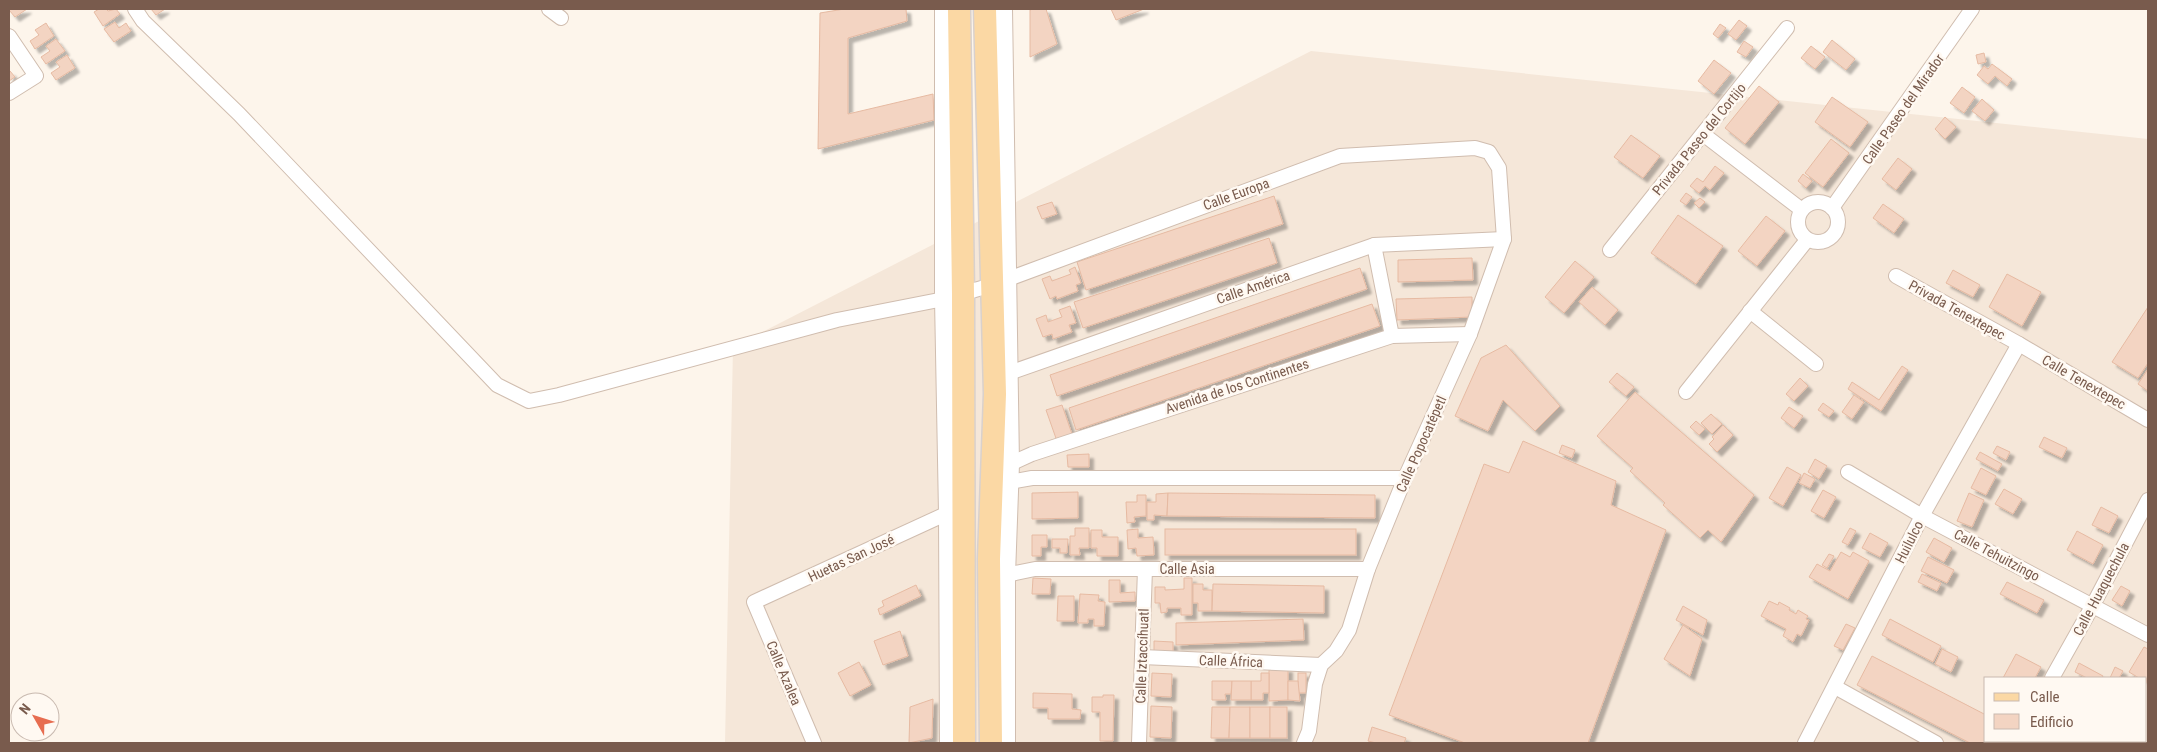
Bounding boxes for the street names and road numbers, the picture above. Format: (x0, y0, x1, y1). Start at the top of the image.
street label: Calle Paseo del Mirador (1859, 51, 1947, 167)
street label: Privada Paseo del Cortijo (1649, 80, 1749, 198)
street label: Calle Europa (1201, 175, 1271, 213)
street label: Calle América (1214, 267, 1292, 307)
street label: Privada Tenextepec (1906, 277, 2008, 343)
street label: Calle Tenextepec (2039, 352, 2129, 412)
street label: Avenida de los Continentes (1163, 355, 1311, 417)
street label: Calle Popocatépetl (1393, 393, 1449, 495)
street label: Huilulco (1892, 518, 1926, 566)
street label: Calle Tehuitzingo (1951, 526, 2043, 584)
street label: Huetas San José (805, 531, 897, 585)
street label: Calle Huaquechula (2070, 540, 2132, 638)
street label: Calle Asia (1159, 561, 1215, 577)
street label: Calle Iztaccíhuatl (1132, 608, 1152, 704)
street label: Calle Azalea (763, 638, 805, 708)
street label: Calle África (1199, 651, 1263, 670)

